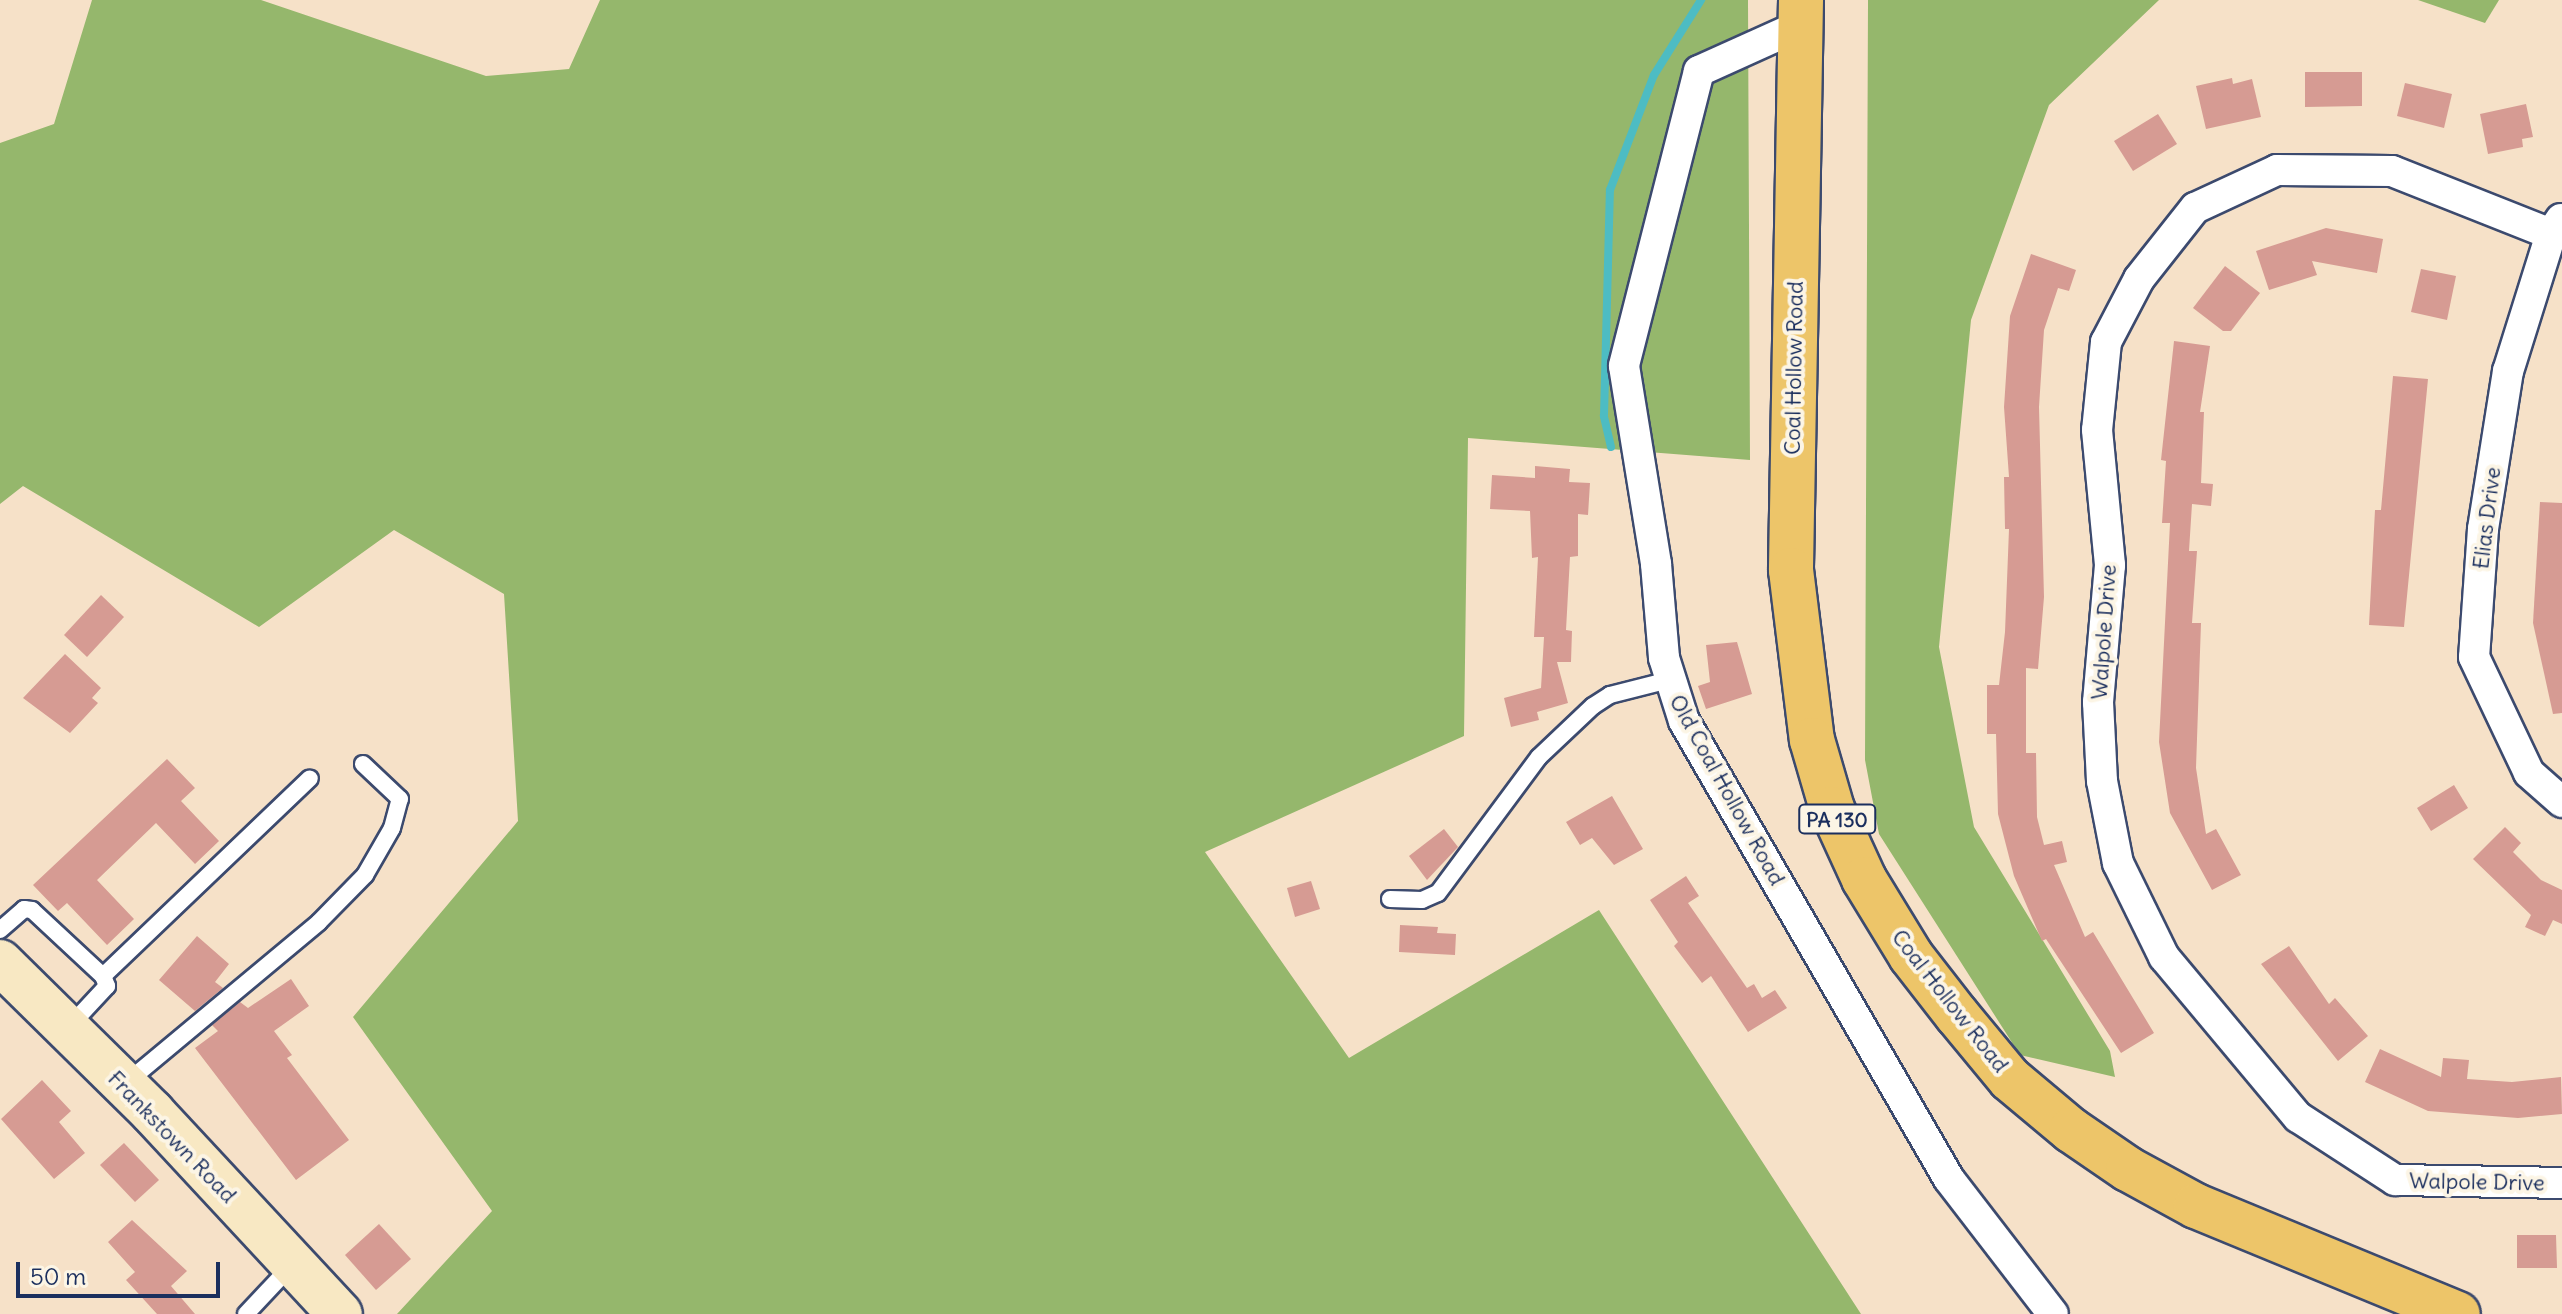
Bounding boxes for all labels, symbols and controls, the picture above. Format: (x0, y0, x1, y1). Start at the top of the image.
street label: Coal Hollow Road (1779, 281, 1809, 455)
street label: Elias Drive (2468, 465, 2506, 571)
street label: Walpole Drive (2086, 563, 2122, 701)
street label: Old Coal Hollow Road (1664, 690, 1790, 890)
road number: PA 130 (1797, 803, 1877, 835)
street label: Coal Hollow Road (1886, 924, 2014, 1078)
street label: Frankstown Road (102, 1065, 242, 1209)
street label: Walpole Drive (2409, 1168, 2545, 1196)
scale bar (20, 1246, 224, 1296)
text: 50 m (30, 1261, 86, 1291)

